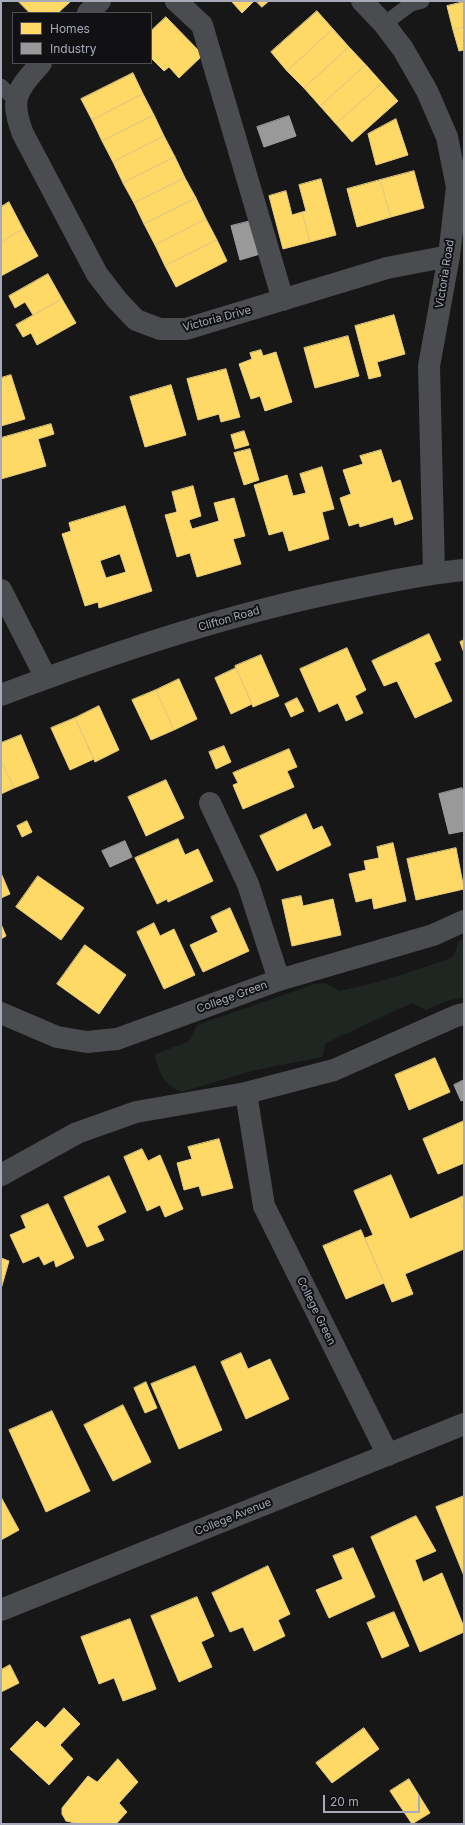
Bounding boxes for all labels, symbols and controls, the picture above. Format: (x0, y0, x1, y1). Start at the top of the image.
legend (12, 12, 152, 64)
text: Homes (50, 21, 90, 36)
text: Industry (50, 41, 96, 56)
street label: Victoria Road (433, 239, 457, 309)
street label: Victoria Drive (181, 304, 253, 334)
street label: Clifton Road (197, 604, 261, 634)
street label: College Green (195, 978, 269, 1016)
street label: College Green (294, 1275, 338, 1347)
street label: College Avenue (193, 1496, 273, 1538)
scale bar (325, 1787, 422, 1813)
text: 20 m (330, 1794, 359, 1809)

